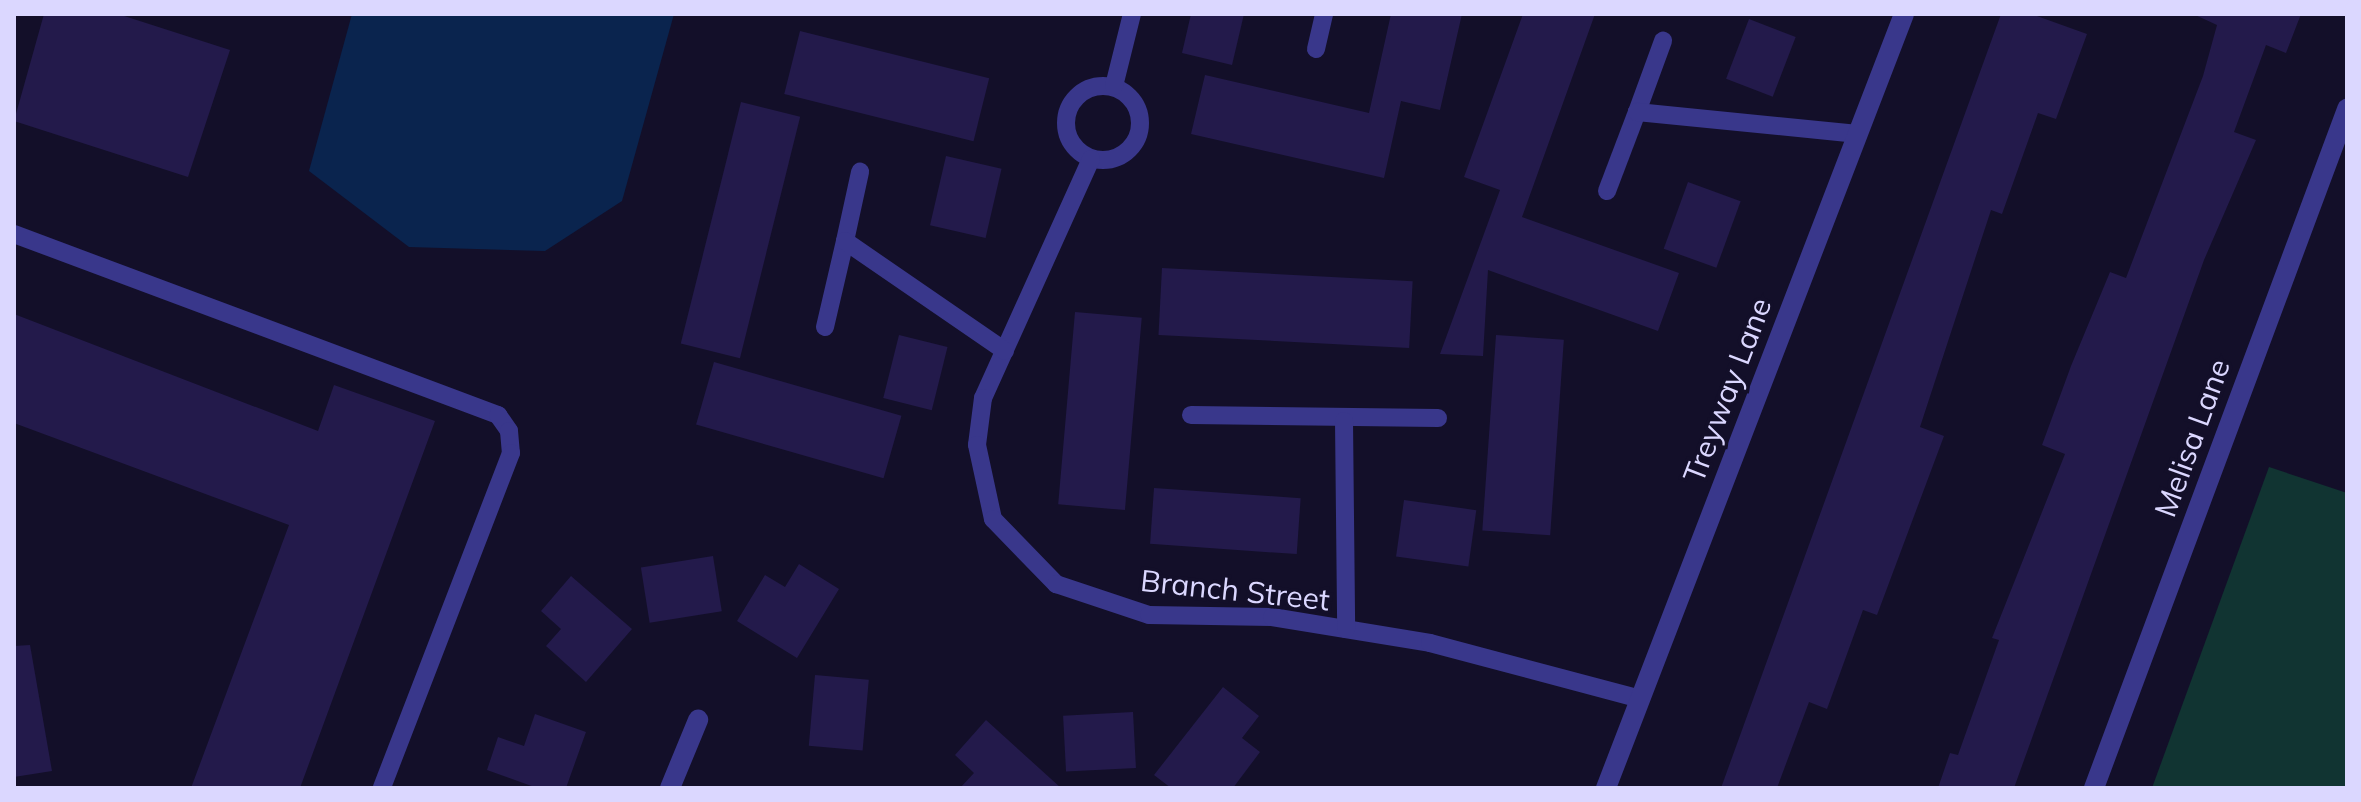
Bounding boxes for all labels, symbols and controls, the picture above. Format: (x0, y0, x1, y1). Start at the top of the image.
street label: Treyway Lane (1675, 293, 1779, 487)
street label: Melisa Lane (2147, 354, 2237, 522)
street label: Branch Street (1139, 562, 1331, 618)

